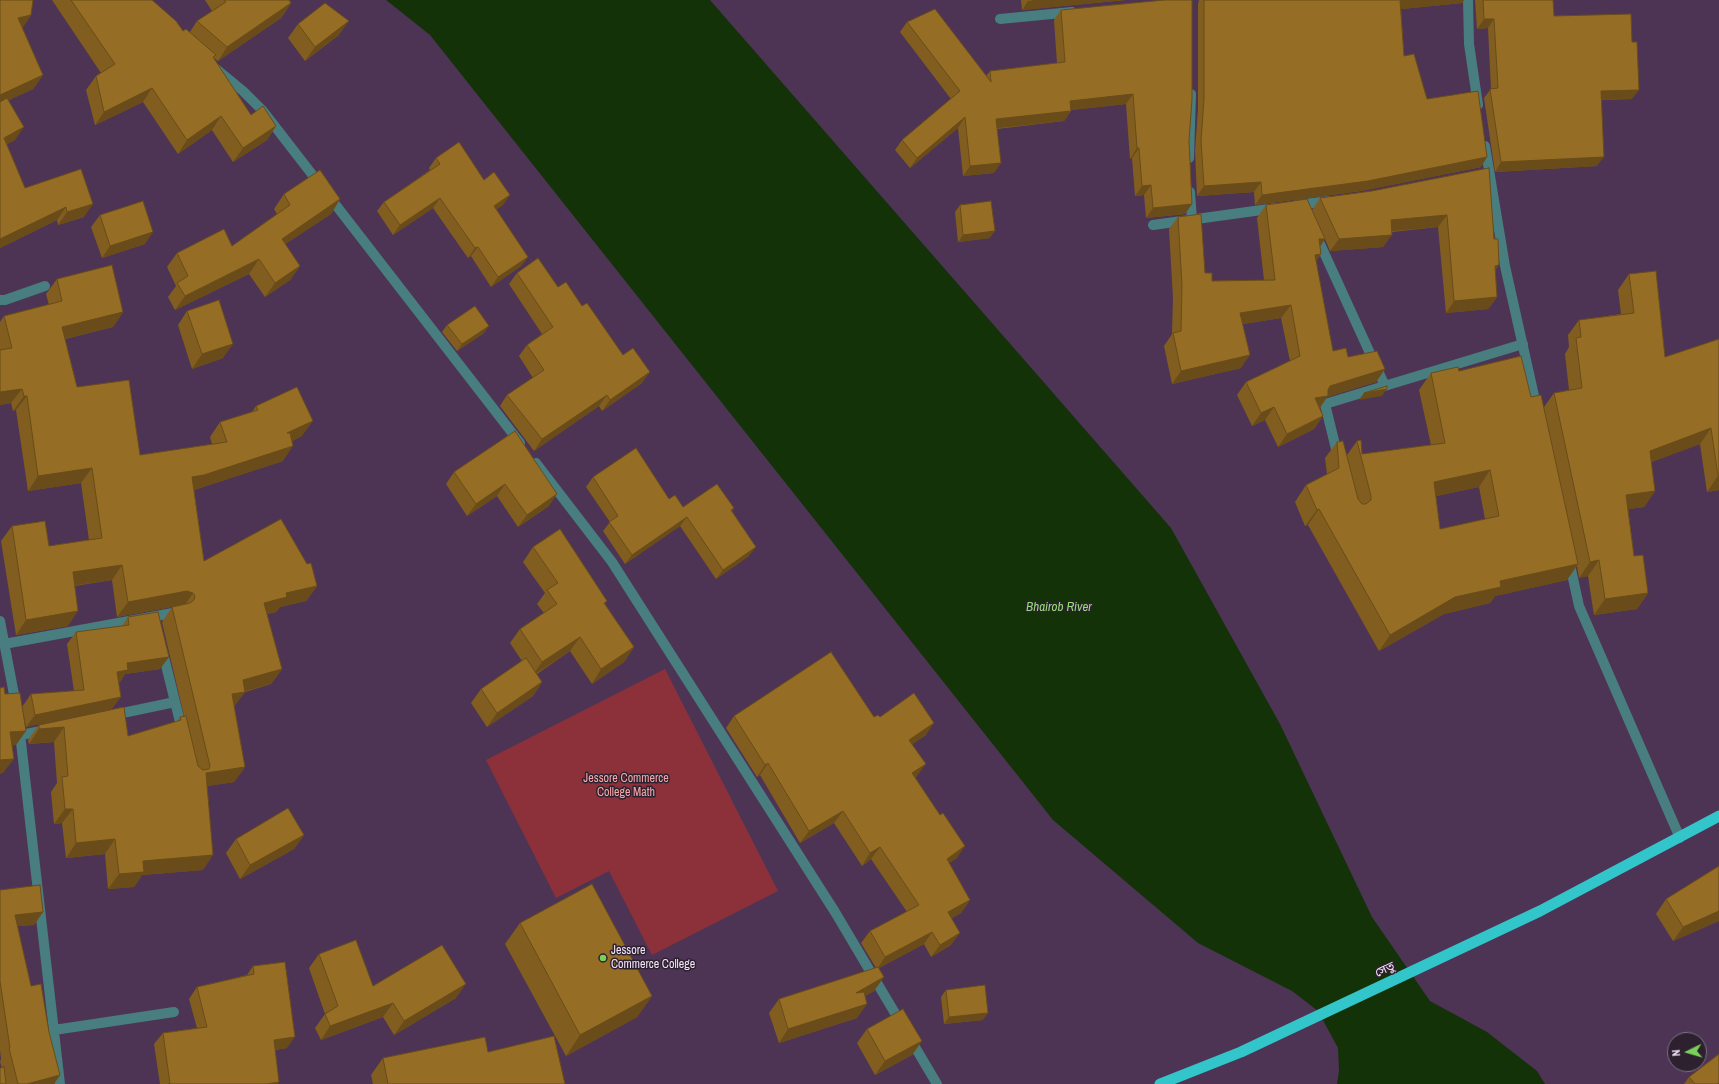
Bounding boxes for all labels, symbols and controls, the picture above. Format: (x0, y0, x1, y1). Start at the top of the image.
water label: Bhairob River (1026, 600, 1092, 616)
park label: Jessore Commerce College Math (583, 772, 669, 800)
place label: Jessore Commerce College (611, 944, 695, 972)
marker: Jessore Commerce College (598, 953, 608, 963)
street label: সেতু (1373, 959, 1397, 981)
north arrow (1667, 1032, 1707, 1072)
text: N (1669, 1049, 1683, 1057)

